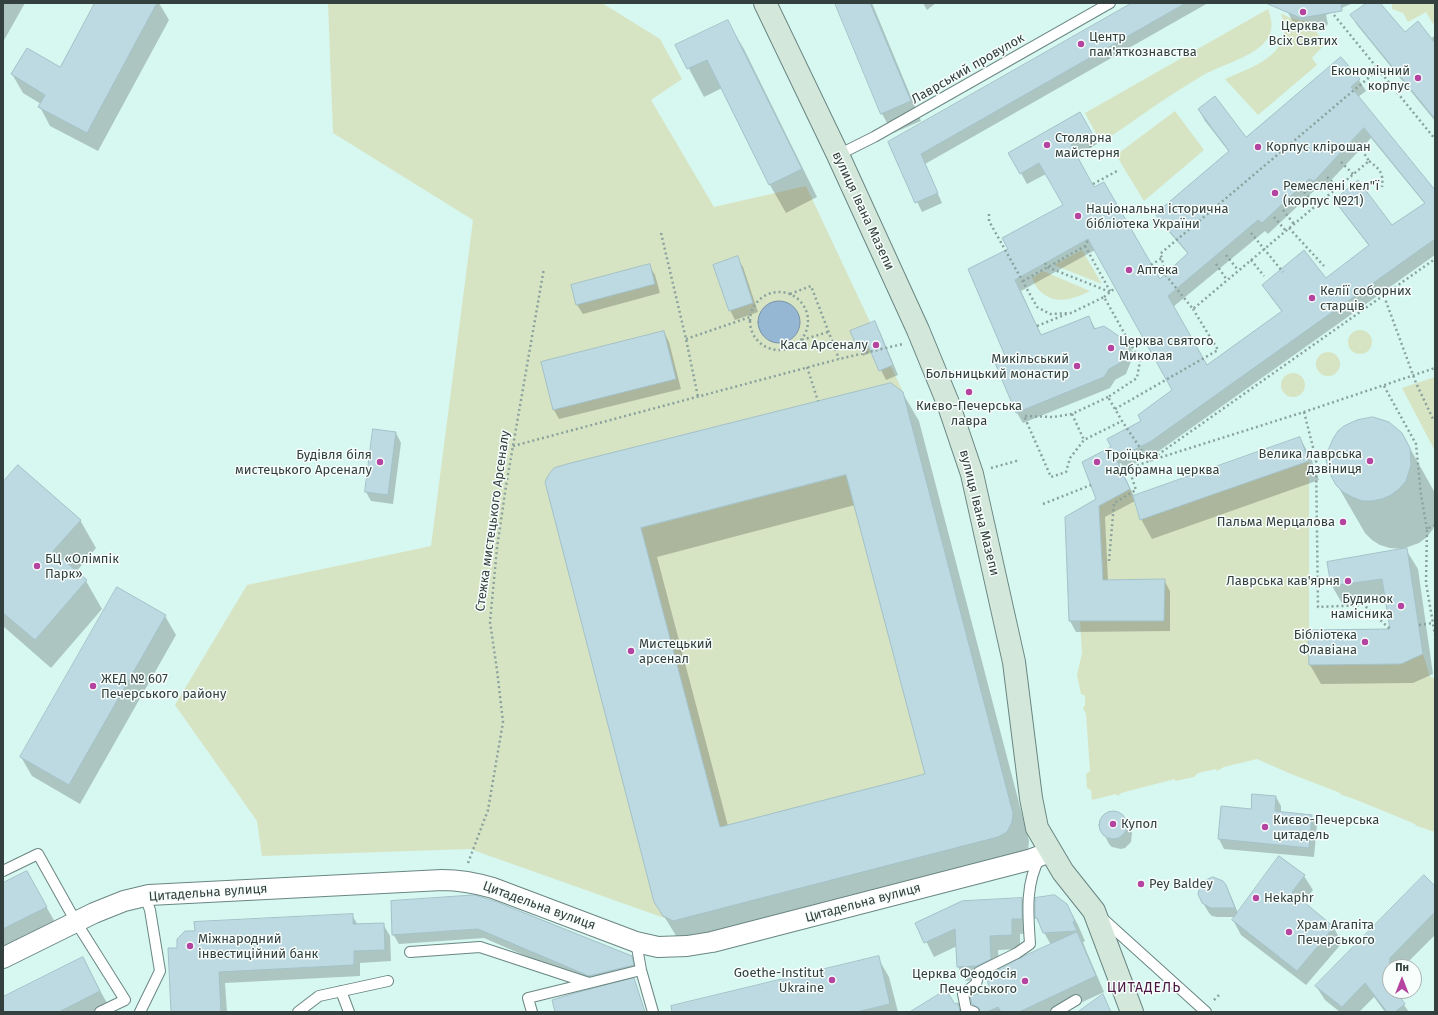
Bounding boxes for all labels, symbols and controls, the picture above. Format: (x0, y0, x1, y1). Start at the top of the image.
marker: Церква Всіх Святих (1298, 7, 1308, 17)
place label: Церква Всіх Святих (1268, 18, 1338, 49)
place label: Центр пам'яткознавства (1089, 29, 1197, 60)
street label: Лаврський провулок (909, 30, 1027, 108)
marker: Центр пам'яткознавства (1076, 39, 1086, 49)
place label: Економічний корпус (1331, 63, 1410, 94)
marker: Економічний корпус (1413, 73, 1423, 83)
place label: Столярна майстерня (1055, 130, 1120, 161)
place label: Корпус клірошан (1266, 139, 1371, 155)
marker: Столярна майстерня (1042, 140, 1052, 150)
marker: Корпус клірошан (1253, 142, 1263, 152)
street label: вулиця Івана Мазепи (829, 149, 897, 273)
place label: Ремеслені кел"ї (корпус №21) (1283, 178, 1379, 209)
marker: Ремеслені кел"ї (корпус №21) (1270, 188, 1280, 198)
place label: Національна історична бібліотека України (1086, 201, 1228, 232)
marker: Національна історична бібліотека України (1073, 211, 1083, 221)
place label: Аптека (1137, 262, 1178, 278)
marker: Аптека (1124, 265, 1134, 275)
place label: Келії соборних старців (1320, 283, 1411, 314)
marker: Келії соборних старців (1307, 293, 1317, 303)
place label: Церква святого Миколая (1119, 333, 1214, 364)
place label: Каса Арсеналу (780, 337, 868, 353)
marker: Каса Арсеналу (871, 340, 881, 350)
marker: Церква святого Миколая (1106, 343, 1116, 353)
place label: Микільський Больницький монастир (926, 351, 1069, 382)
marker: Микільський Больницький монастир (1072, 361, 1082, 371)
marker: Києво-Печерська лавра (964, 387, 974, 397)
place label: Києво-Печерська лавра (916, 398, 1022, 429)
street label: Стежка мистецького Арсеналу (473, 429, 513, 613)
place label: Велика лаврська дзвіниця (1259, 446, 1362, 477)
place label: Будівля біля мистецького Арсеналу (235, 447, 372, 478)
place label: Троїцька надбрамна церква (1105, 447, 1219, 478)
street label: вулиця Івана Мазепи (956, 448, 1002, 578)
marker: Велика лаврська дзвіниця (1365, 456, 1375, 466)
marker: Будівля біля мистецького Арсеналу (375, 457, 385, 467)
marker: Троїцька надбрамна церква (1092, 457, 1102, 467)
place label: Пальма Мерцалова (1217, 514, 1335, 530)
marker: Пальма Мерцалова (1338, 517, 1348, 527)
place label: БЦ «Олімпік Парк» (45, 551, 119, 582)
marker: БЦ «Олімпік Парк» (32, 561, 42, 571)
place label: Лаврська кав'ярня (1226, 573, 1340, 589)
marker: Лаврська кав'ярня (1343, 576, 1353, 586)
place label: Будинок намісника (1330, 591, 1393, 622)
marker: Будинок намісника (1396, 601, 1406, 611)
place label: Бібліотека Флавіана (1294, 627, 1357, 658)
place label: Мистецький арсенал (639, 636, 712, 667)
marker: Бібліотека Флавіана (1360, 637, 1370, 647)
marker: Мистецький арсенал (626, 646, 636, 656)
place label: ЖЕД № 607 Печерського району (101, 671, 226, 702)
marker: ЖЕД № 607 Печерського району (88, 681, 98, 691)
place label: Києво-Печерська цитадель (1273, 812, 1379, 843)
place label: Купол (1121, 816, 1158, 832)
marker: Купол (1108, 819, 1118, 829)
marker: Києво-Печерська цитадель (1260, 822, 1270, 832)
place label: Pey Baldey (1149, 876, 1213, 892)
street label: Цитадельна вулиця (480, 878, 598, 934)
marker: Pey Baldey (1136, 879, 1146, 889)
street label: Цитадельна вулиця (804, 880, 922, 926)
street label: Цитадельна вулиця (148, 881, 268, 905)
place label: Hekaphr (1264, 890, 1314, 906)
marker: Hekaphr (1251, 893, 1261, 903)
place label: Храм Агапіта Печерського (1297, 917, 1375, 948)
marker: Храм Агапіта Печерського (1284, 927, 1294, 937)
place label: Міжнародний інвестиційний банк (198, 931, 318, 962)
marker: Міжнародний інвестиційний банк (185, 941, 195, 951)
north arrow (1382, 959, 1422, 999)
text: Пн (1395, 961, 1409, 974)
place label: Goethe-Institut Ukraine (734, 965, 824, 996)
place label: Церква Феодосія Печерського (912, 966, 1017, 997)
marker: Goethe-Institut Ukraine (827, 975, 837, 985)
marker: Церква Феодосія Печерського (1020, 976, 1030, 986)
district label: ЦИТАДЕЛЬ (1107, 980, 1181, 996)

